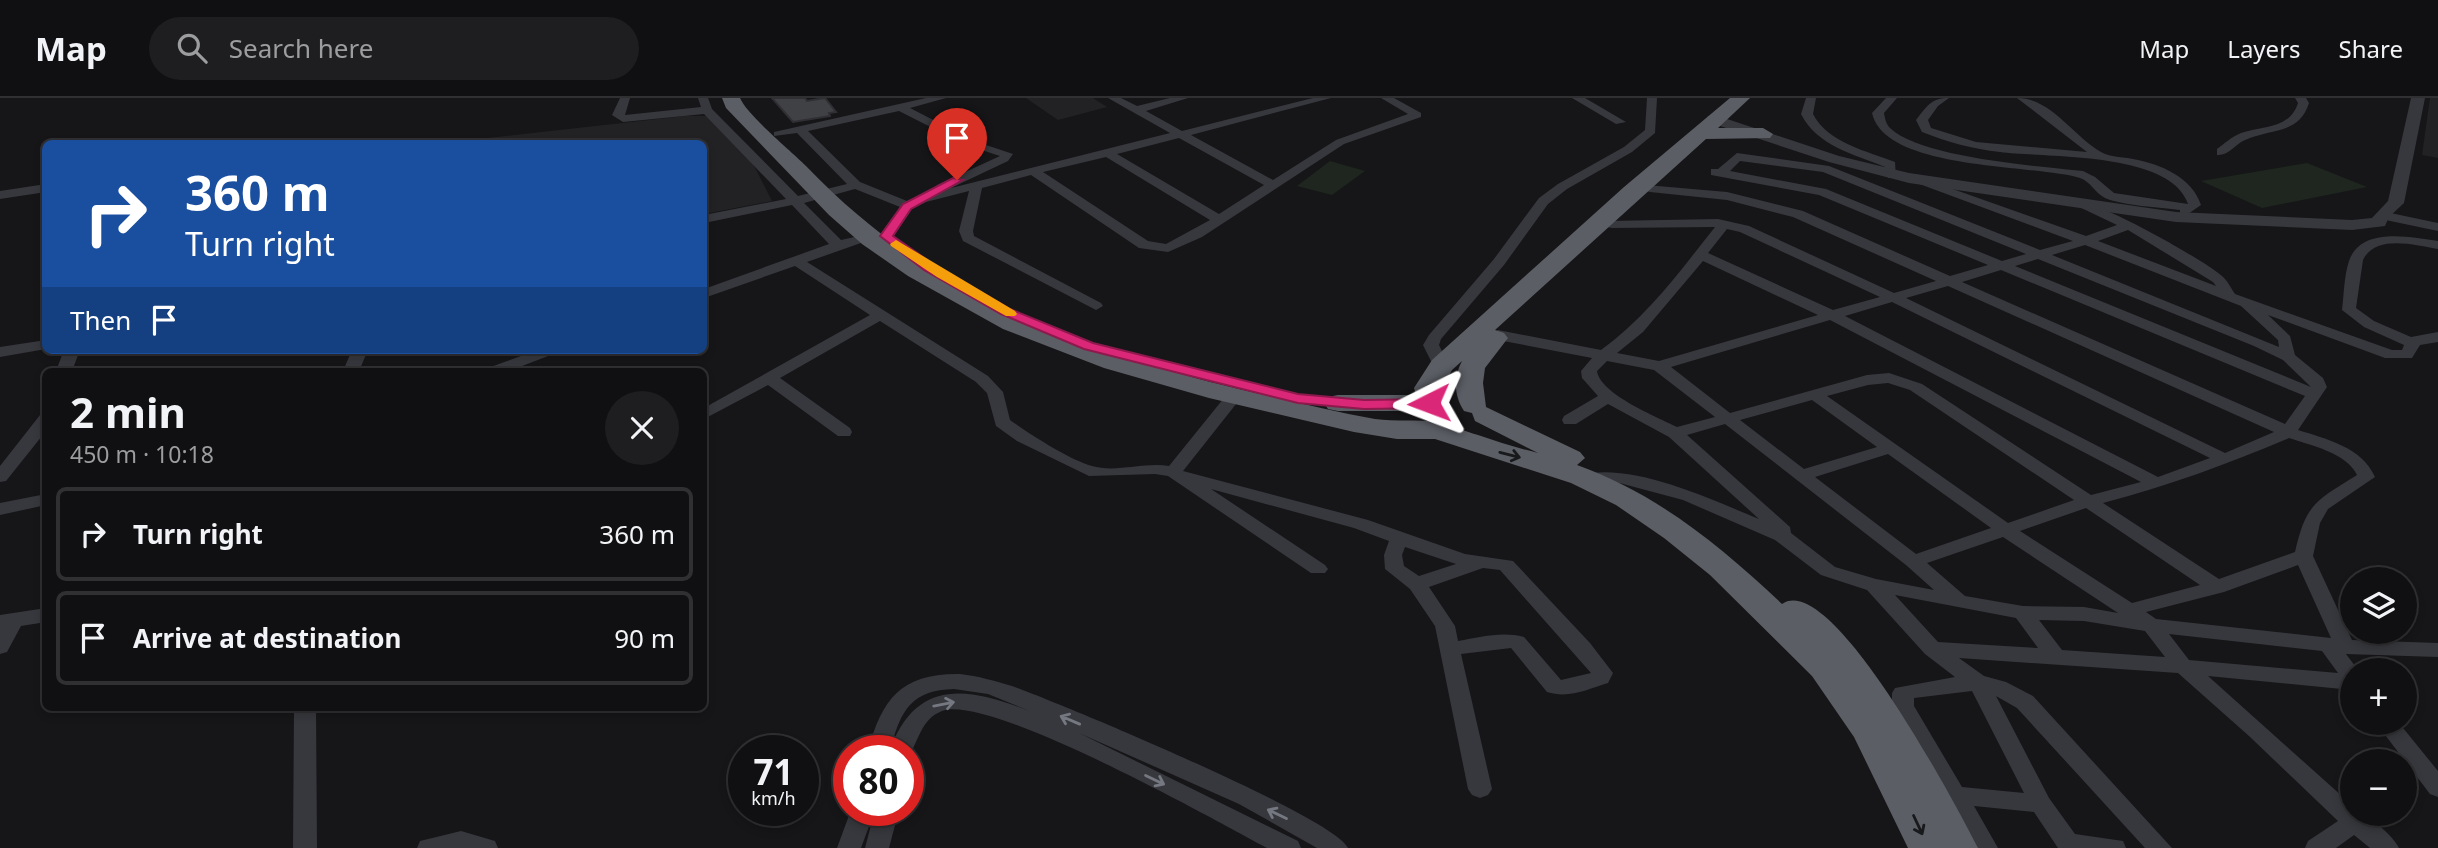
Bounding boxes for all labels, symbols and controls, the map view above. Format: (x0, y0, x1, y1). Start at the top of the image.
search box (149, 17, 639, 80)
text: Map (35, 26, 107, 71)
icon: search (173, 29, 211, 67)
text: Search here (229, 30, 373, 66)
text: Map (2139, 32, 2189, 65)
text: Layers (2227, 32, 2301, 65)
text: Share (2339, 32, 2403, 65)
pin (927, 108, 987, 180)
icon: arrive (938, 119, 976, 157)
text: 360 m (185, 159, 330, 225)
icon: right (70, 168, 161, 259)
text: Turn right (185, 222, 335, 265)
icon: arrive (145, 301, 183, 339)
text: Then (70, 302, 131, 338)
position arrow (1392, 366, 1466, 440)
text: 2 min (70, 383, 186, 440)
button: close (605, 391, 679, 465)
text: 450 m · 10:18 (70, 438, 214, 470)
one-way arrow (1498, 449, 1520, 462)
icon: right (74, 515, 112, 553)
text: Turn right (133, 516, 263, 552)
text: 360 m (599, 516, 675, 552)
map controls (2340, 567, 2417, 826)
button: layers (2340, 567, 2417, 644)
icon: arrive (74, 619, 112, 657)
text: Arrive at destination (133, 620, 402, 656)
text: 90 m (614, 620, 675, 656)
button: + (2340, 658, 2417, 735)
one-way arrow (932, 697, 955, 710)
one-way arrow (1060, 713, 1081, 726)
speed limit sign: 80 (833, 735, 924, 826)
text: 71 (753, 748, 794, 795)
button: − (2340, 749, 2417, 826)
one-way arrow (1144, 774, 1165, 788)
text: km/h (751, 786, 796, 810)
one-way arrow (1267, 807, 1288, 821)
one-way arrow (1912, 814, 1925, 835)

